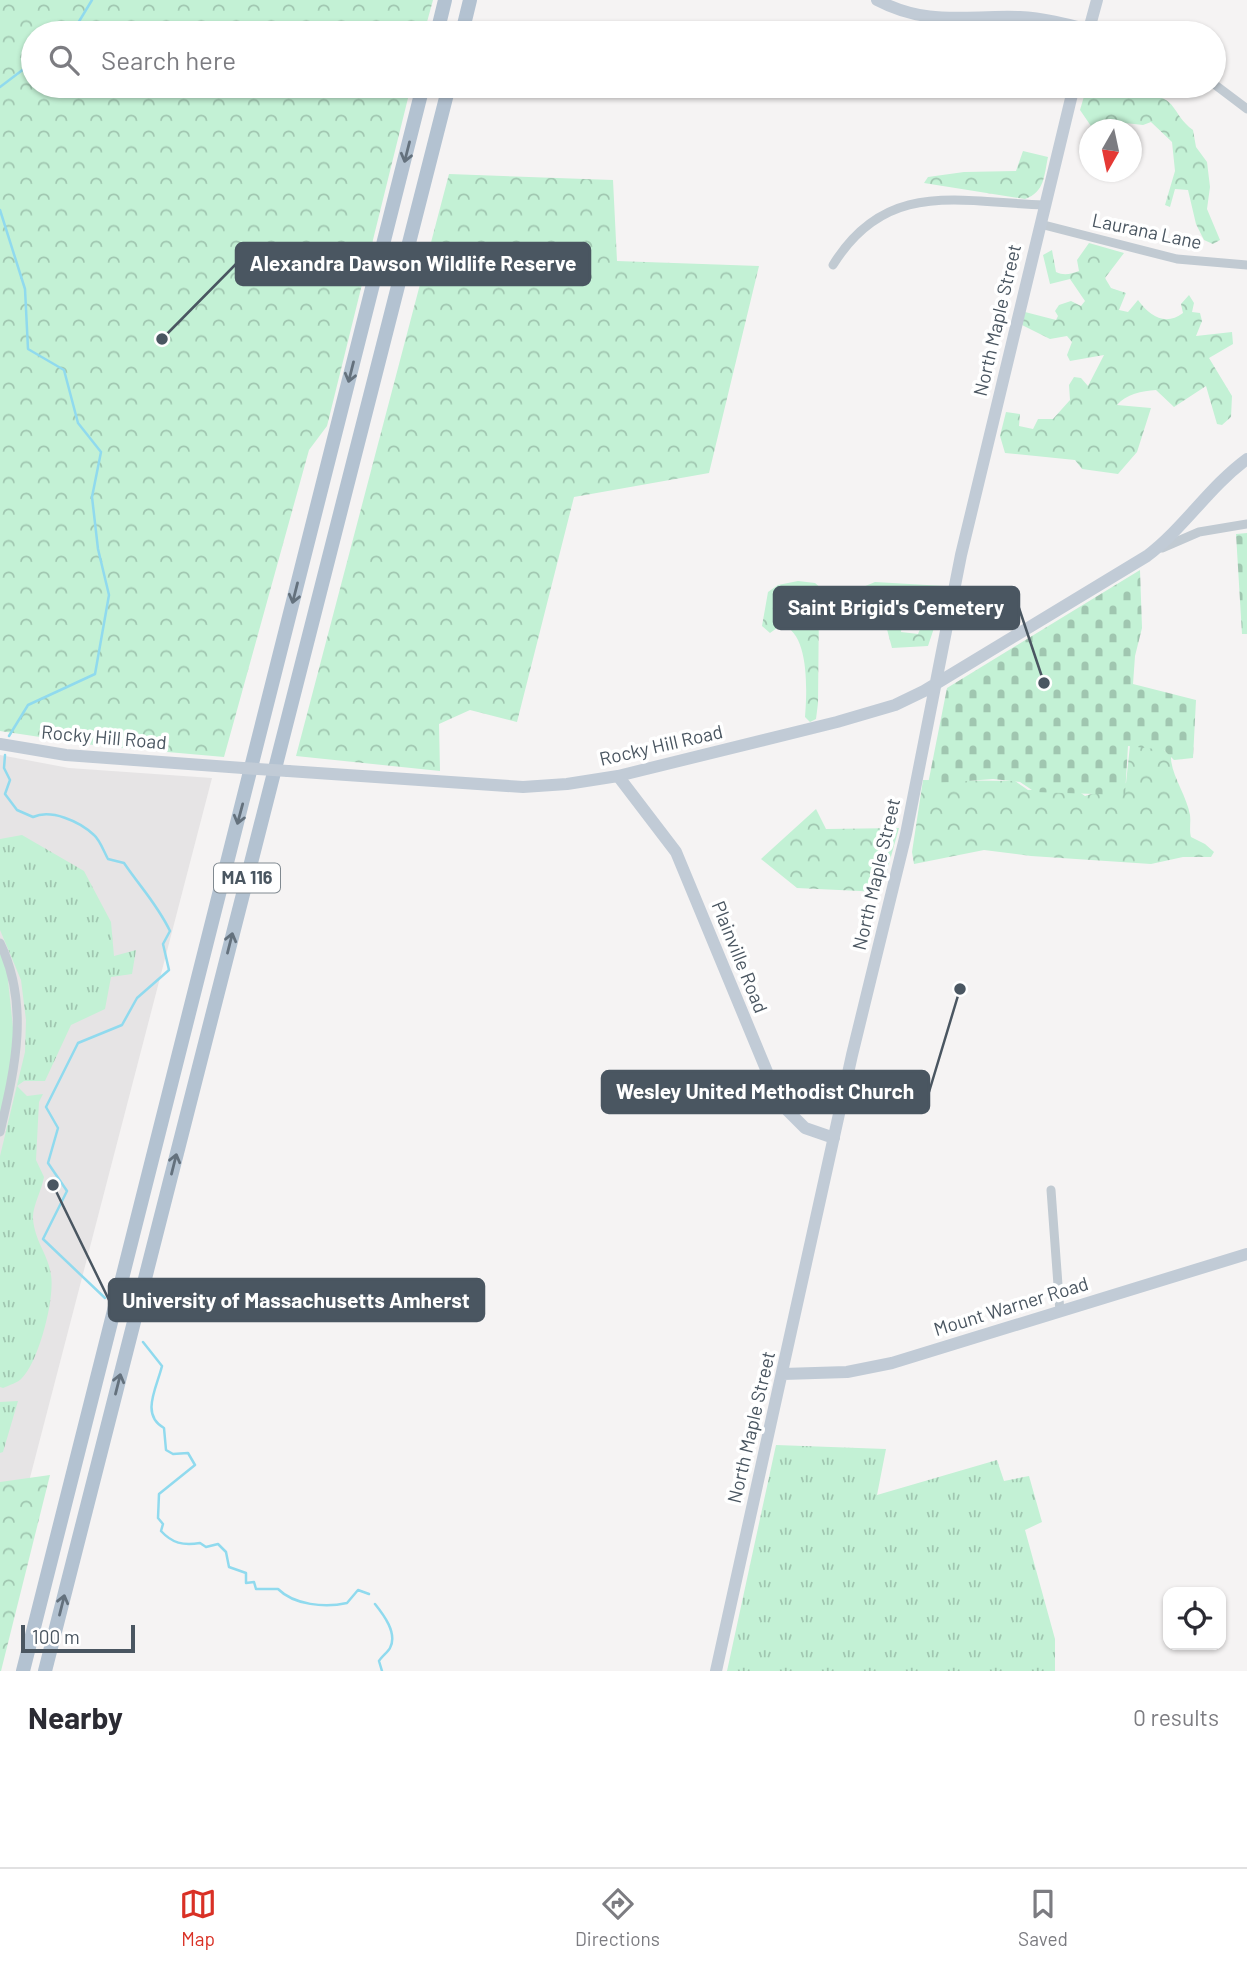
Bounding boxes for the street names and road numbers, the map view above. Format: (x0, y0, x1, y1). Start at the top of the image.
street label: Laurana Lane (1090, 208, 1204, 253)
street label: North Maple Street (968, 242, 1025, 398)
street label: Rocky Hill Road (597, 719, 725, 770)
street label: Rocky Hill Road (40, 720, 168, 753)
street label: North Maple Street (847, 796, 904, 952)
road number: MA 116 (214, 864, 280, 892)
street label: Plainville Road (708, 897, 773, 1016)
street label: Mount Warner Road (931, 1271, 1091, 1340)
street label: North Maple Street (722, 1349, 779, 1505)

